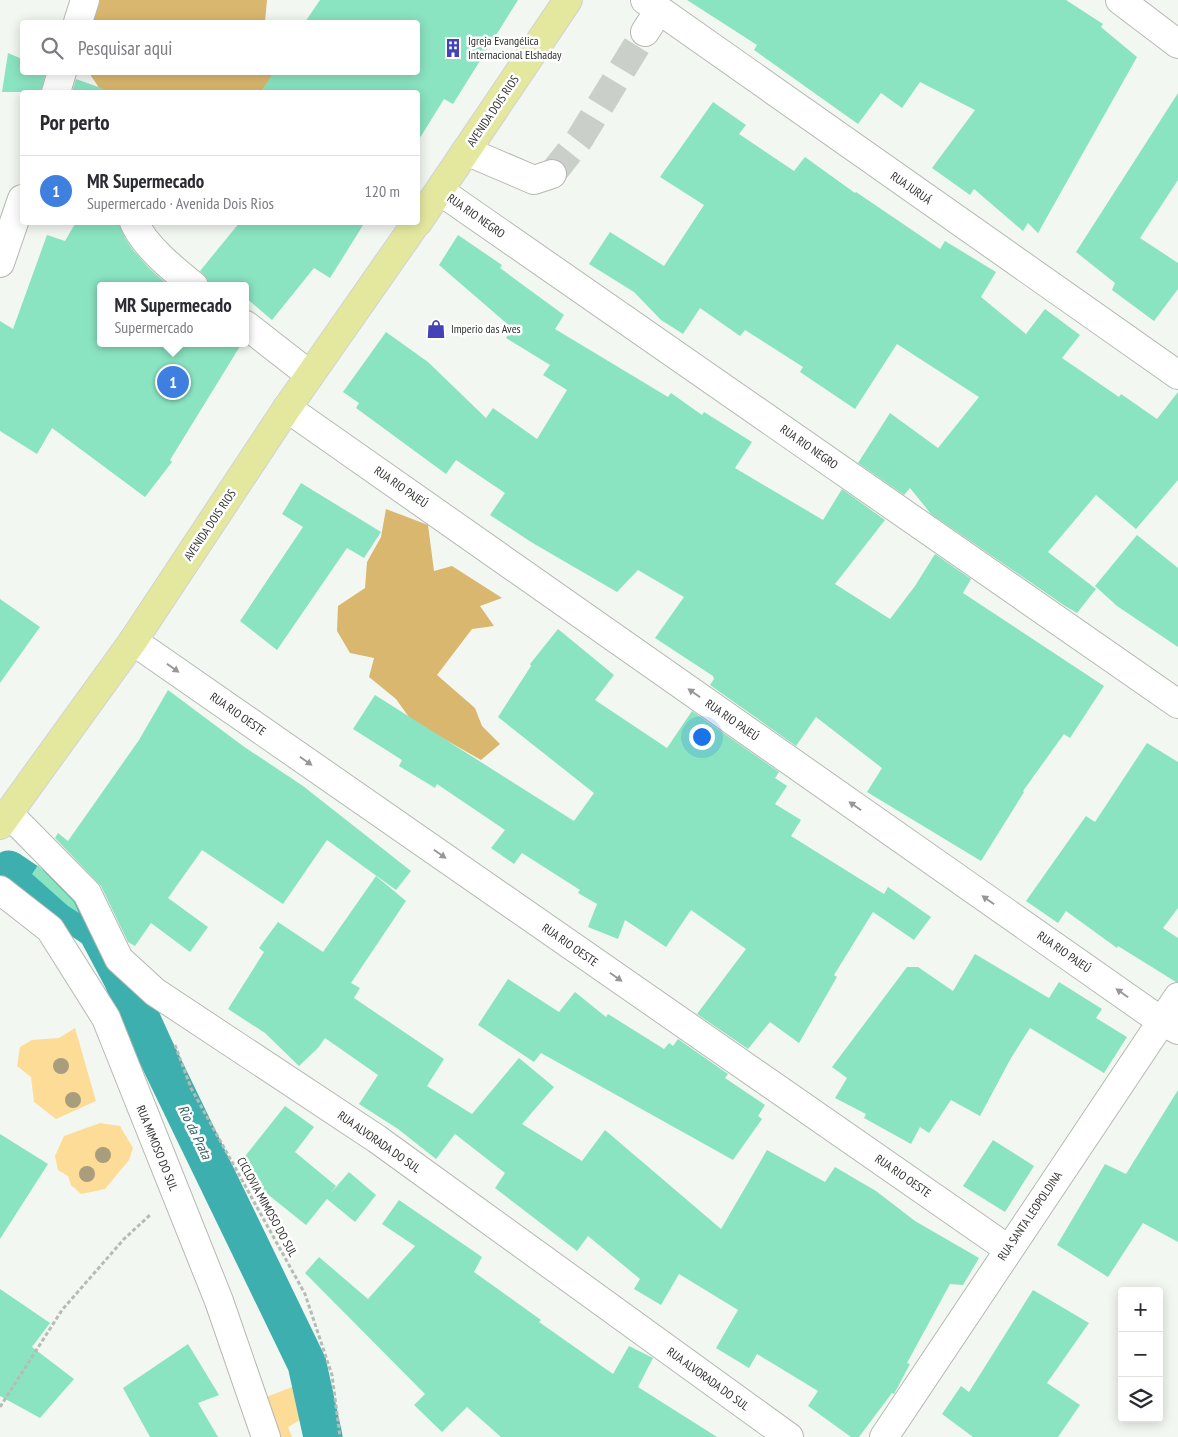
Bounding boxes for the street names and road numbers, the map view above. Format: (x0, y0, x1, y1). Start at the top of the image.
street label: AVENIDA DOIS RIOS (463, 72, 522, 149)
street label: RUA JURUÁ (888, 168, 935, 207)
street label: RUA RIO NEGRO (445, 190, 508, 241)
street label: RUA RIO NEGRO (778, 421, 841, 472)
street label: RUA RIO PAJEÚ (371, 463, 431, 511)
street label: AVENIDA DOIS RIOS (180, 486, 239, 563)
street label: RUA RIO OESTE (207, 689, 269, 738)
street label: RUA RIO PAJEÚ (702, 696, 762, 744)
street label: RUA RIO OESTE (539, 920, 601, 969)
street label: RUA RIO PAJEÚ (1034, 928, 1094, 976)
street label: RUA MIMOSO DO SUL (134, 1103, 181, 1193)
street label: RUA ALVORADA DO SUL (335, 1107, 424, 1176)
street label: RUA RIO OESTE (872, 1151, 934, 1200)
street label: CICLOVIA MIMOSO DO SUL (234, 1154, 301, 1259)
street label: RUA SANTA LEOPOLDINA (994, 1168, 1065, 1263)
street label: RUA ALVORADA DO SUL (664, 1344, 752, 1413)

